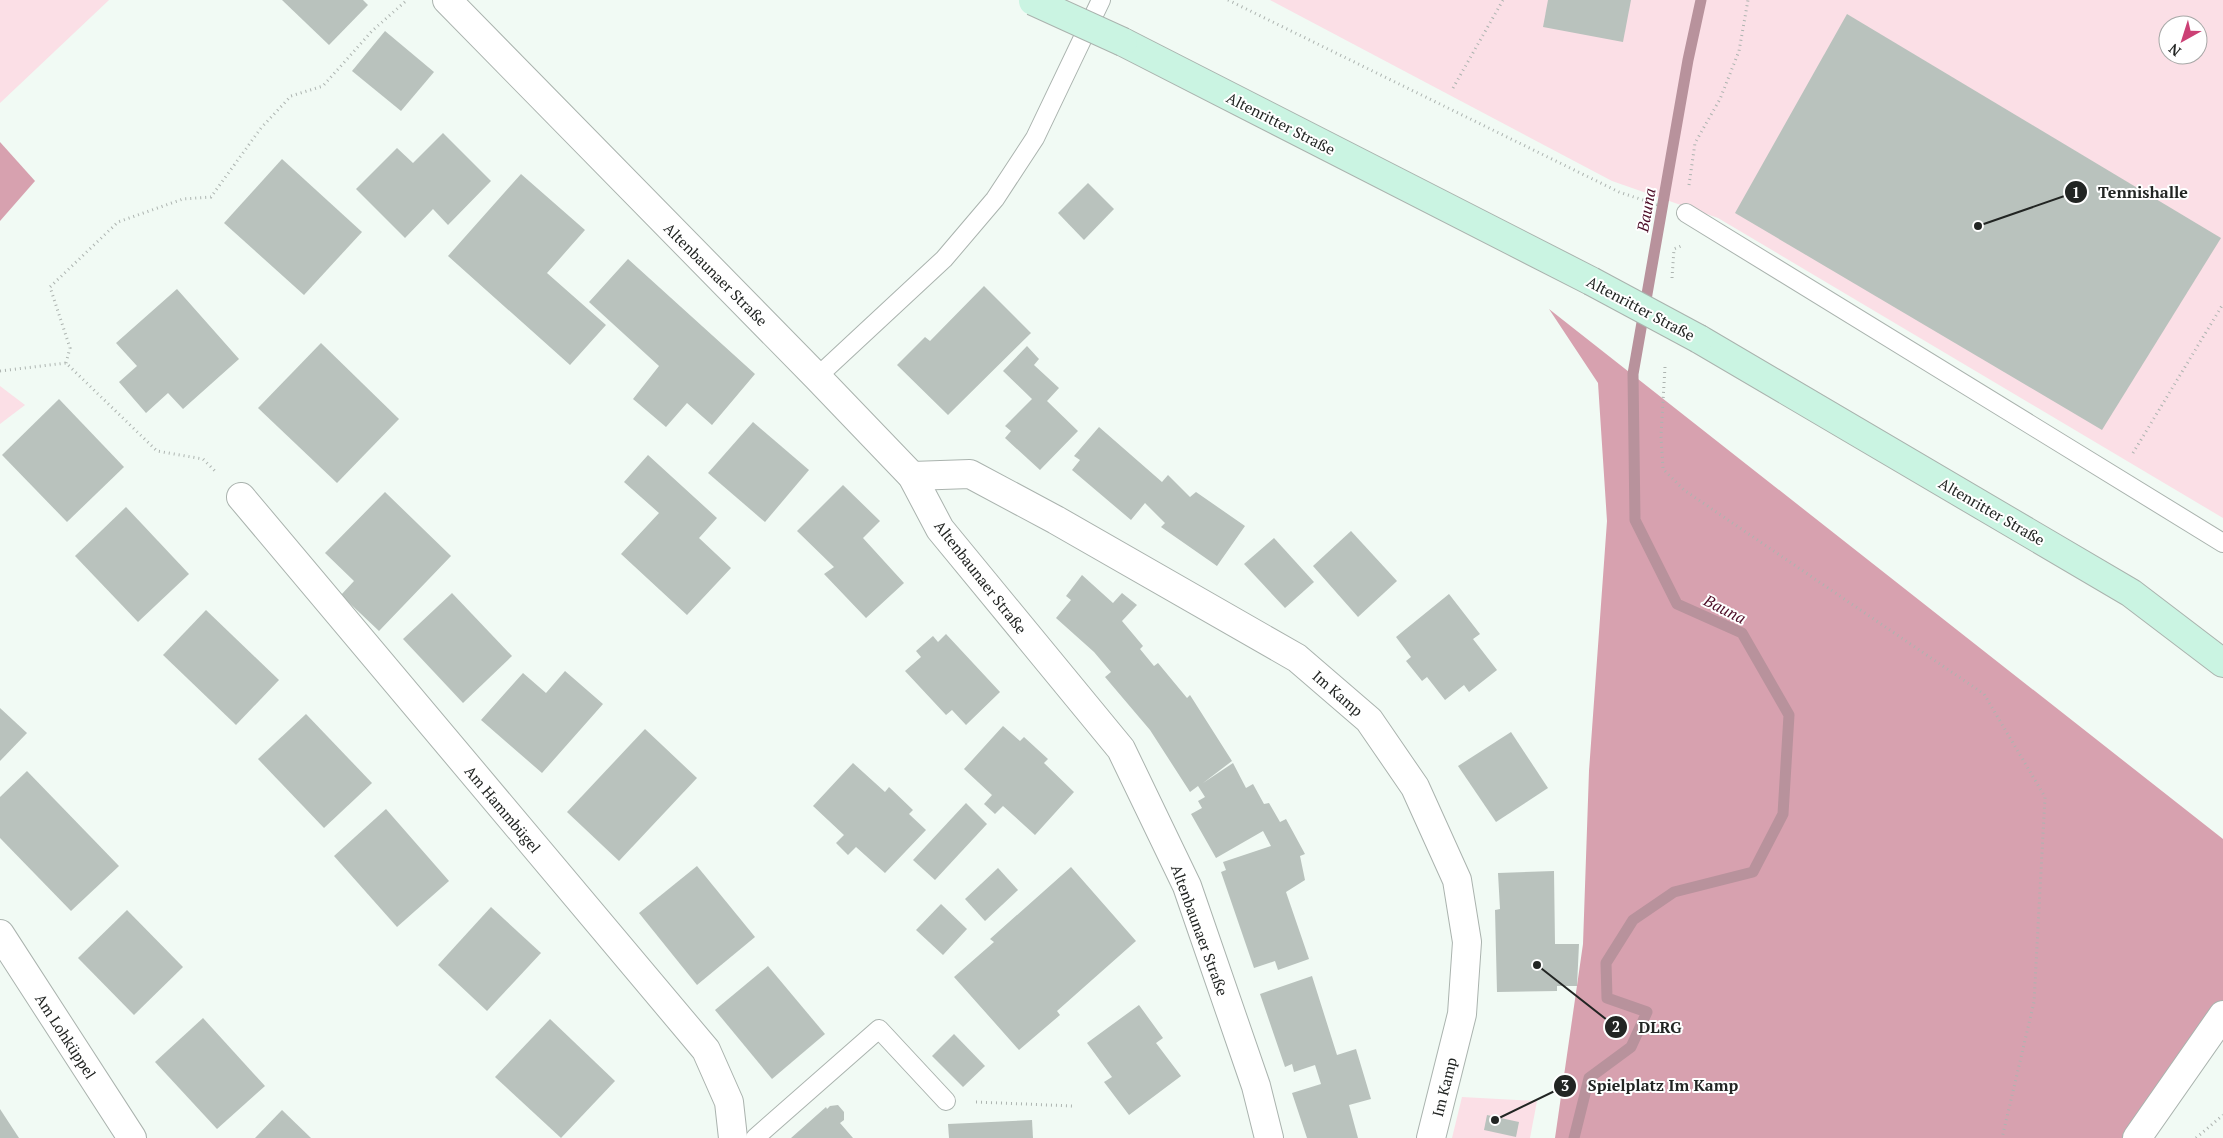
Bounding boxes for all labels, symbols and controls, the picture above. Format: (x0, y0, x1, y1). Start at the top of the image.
north arrow (2158, 15, 2208, 65)
text: N (2164, 40, 2185, 61)
street label: Altenritter Straße (1223, 87, 1339, 159)
callout: Tennishalle (2063, 177, 2198, 208)
text: Tennishalle (2098, 181, 2188, 203)
text: 1 (2072, 182, 2080, 202)
water label: Bauna (1631, 186, 1661, 235)
street label: Altenbaunaer Straße (660, 218, 772, 330)
street label: Altenritter Straße (1584, 271, 1698, 345)
street label: Altenritter Straße (1935, 473, 2049, 549)
street label: Altenbaunaer Straße (930, 516, 1032, 638)
water label: Bauna (1699, 589, 1750, 629)
street label: Im Kamp (1309, 666, 1367, 720)
street label: Am Hammbügel (461, 761, 545, 857)
street label: Altenbaunaer Straße (1167, 861, 1233, 999)
street label: Am Lohküppel (31, 990, 101, 1082)
callout: DLRG (1604, 1011, 1692, 1042)
text: 2 (1612, 1016, 1620, 1036)
text: DLRG (1639, 1016, 1682, 1038)
street label: Im Kamp (1427, 1055, 1461, 1119)
callout: Spielplatz Im Kamp (1552, 1070, 1748, 1101)
text: Spielplatz Im Kamp (1588, 1074, 1739, 1096)
text: 3 (1561, 1075, 1569, 1095)

